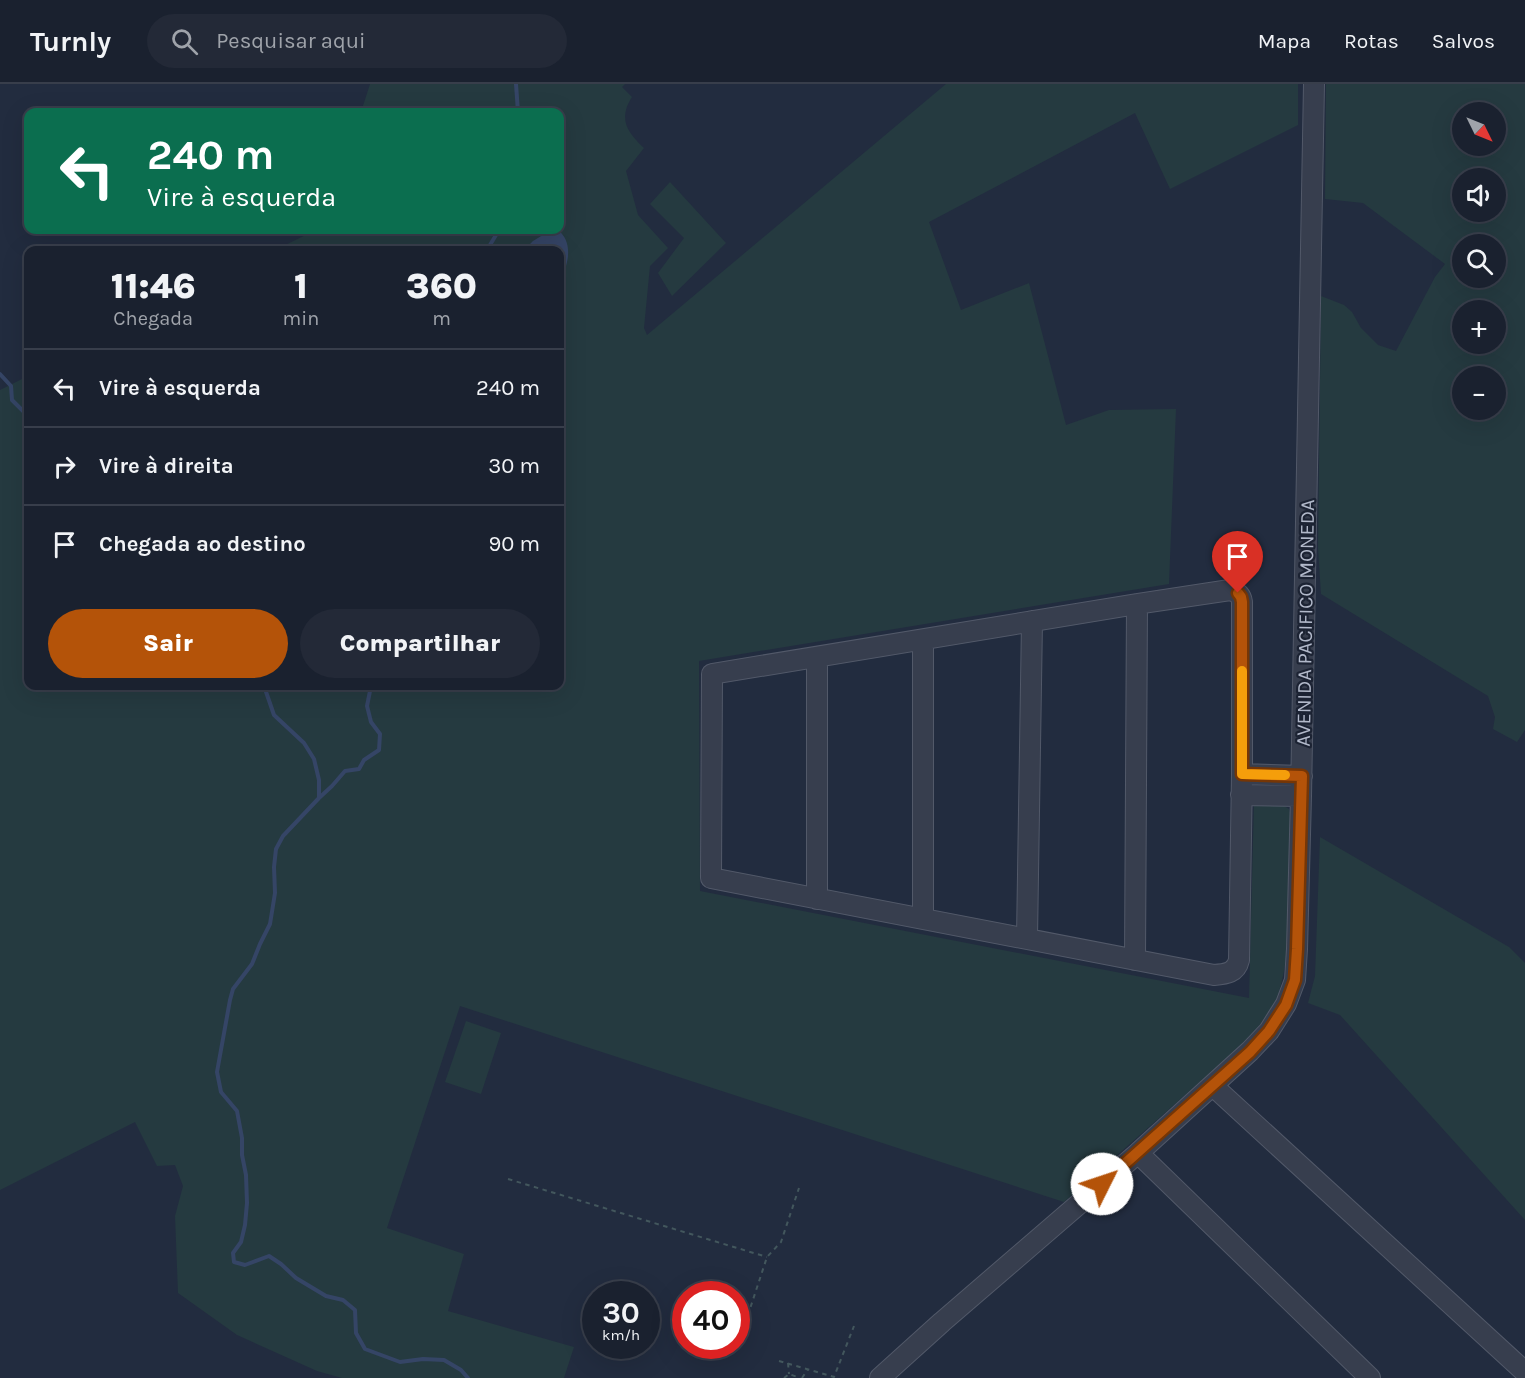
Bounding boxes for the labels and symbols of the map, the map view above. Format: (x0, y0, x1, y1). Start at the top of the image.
north arrow (1452, 102, 1506, 156)
street label: AVENIDA PACIFICO MONEDA (1292, 499, 1319, 747)
pin (1212, 531, 1263, 593)
position arrow (1070, 1152, 1134, 1216)
speed limit sign: 40 (672, 1281, 750, 1359)

